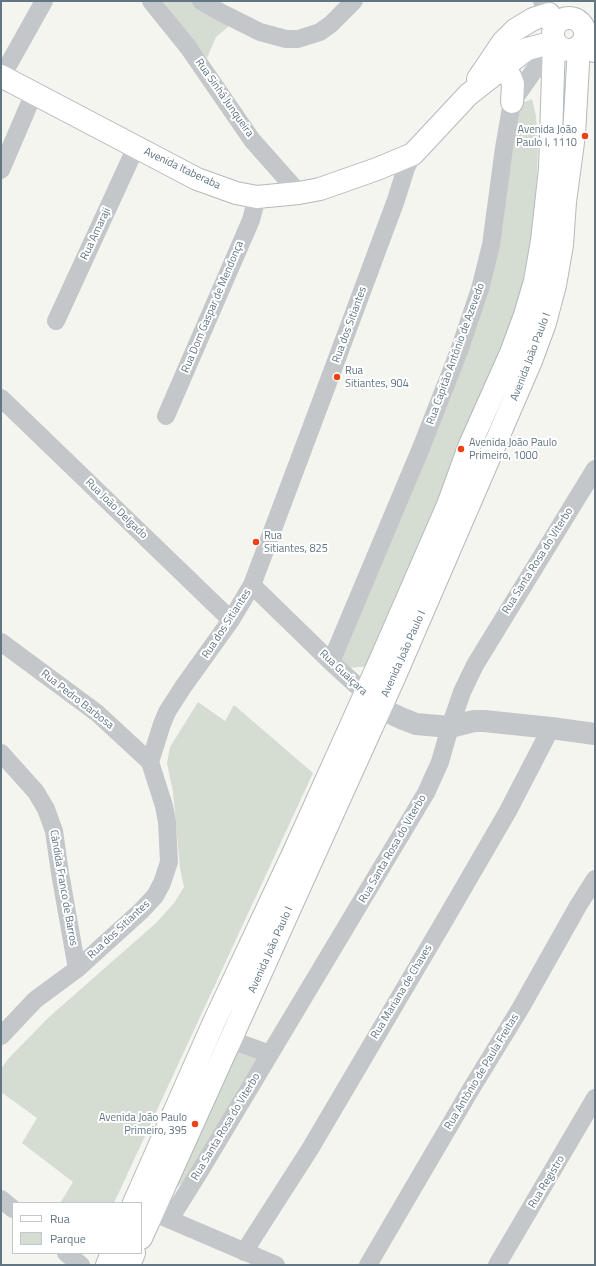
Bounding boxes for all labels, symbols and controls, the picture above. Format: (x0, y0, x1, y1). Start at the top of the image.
street label: Rua Sinhá Junqueira (192, 56, 256, 140)
place label: Avenida João Paulo I, 1110 (516, 123, 577, 149)
marker: Avenida João Paulo I, 1110 (580, 131, 590, 141)
street label: Avenida Itaberaba (142, 145, 222, 193)
street label: Rua Amaraji (78, 206, 114, 262)
street label: Rua Dom Gaspar de Mendonça (179, 239, 247, 375)
street label: Rua Capitão Antônio de Azevedo (424, 281, 488, 427)
street label: Rua dos Sitiantes (330, 285, 370, 365)
street label: Avenida João Paulo I (508, 311, 554, 403)
place label: Rua Sitiantes, 904 (345, 364, 409, 390)
marker: Rua Sitiantes, 904 (332, 372, 342, 382)
place label: Avenida João Paulo Primeiro, 1000 (469, 436, 557, 462)
marker: Avenida João Paulo Primeiro, 1000 (456, 444, 466, 454)
street label: Rua João Delgado (82, 476, 150, 542)
street label: Rua Santa Rosa do Viterbo (500, 505, 576, 617)
place label: Rua Sitiantes, 825 (264, 529, 328, 555)
marker: Rua Sitiantes, 825 (251, 537, 261, 547)
street label: Rua dos Sitiantes (200, 587, 254, 661)
street label: Avenida João Paulo I (379, 609, 429, 699)
street label: Rua Guaiçara (316, 647, 370, 699)
street label: Rua Pedro Barbosa (38, 668, 116, 732)
street label: Rua Santa Rosa do Viterbo (357, 793, 429, 905)
street label: Cândida Franco de Barros (46, 829, 80, 947)
street label: Rua dos Sitiantes (85, 898, 153, 962)
street label: Avenida João Paulo I (246, 905, 296, 995)
street label: Rua Mariana de Chaves (369, 942, 435, 1042)
street label: Rua Antônio de Paula Freitas (442, 1012, 522, 1132)
street label: Rua Santa Rosa do Viterbo (189, 1071, 263, 1183)
place label: Avenida João Paulo Primeiro, 395 (99, 1111, 187, 1137)
marker: Avenida João Paulo Primeiro, 395 (190, 1119, 200, 1129)
street label: Rua Registro (526, 1153, 568, 1211)
legend (12, 1202, 142, 1254)
text: Rua (50, 1209, 70, 1228)
text: Parque (50, 1229, 86, 1248)

